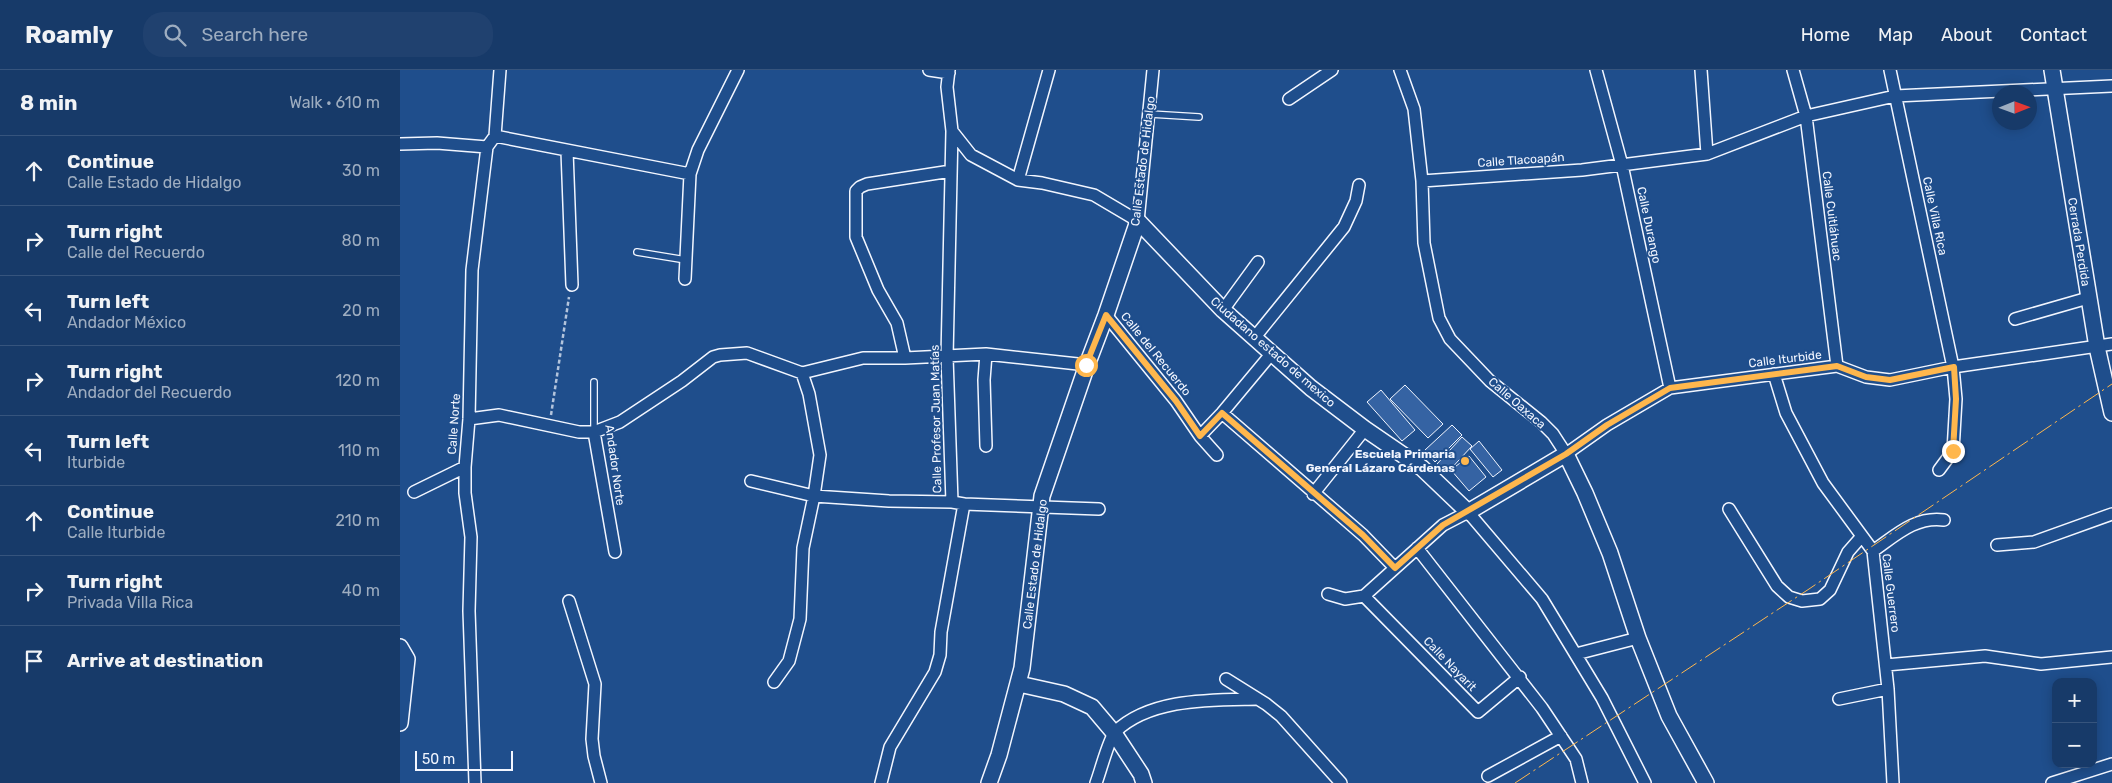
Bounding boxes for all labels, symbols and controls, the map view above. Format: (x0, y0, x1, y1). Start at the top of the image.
search box (143, 12, 493, 57)
text: Roamly (25, 21, 113, 49)
icon: search (161, 21, 189, 49)
text: Search here (201, 23, 308, 46)
text: Home (1801, 24, 1850, 46)
text: Map (1878, 24, 1913, 46)
text: About (1941, 24, 1992, 46)
text: Contact (2020, 24, 2087, 46)
north arrow (1992, 85, 2037, 130)
text: 8 min (20, 90, 77, 115)
text: Walk · 610 m (289, 93, 380, 112)
street label: Calle Estado de Hidalgo (1128, 95, 1158, 227)
text: Continue (67, 150, 154, 173)
street label: Calle Tlacoapán (1477, 150, 1565, 170)
icon: ahead (20, 157, 48, 185)
text: 30 m (342, 161, 380, 180)
street label: Calle Cuitláhuac (1820, 170, 1844, 262)
text: Calle Estado de Hidalgo (67, 173, 241, 192)
street label: Calle Villa Rica (1920, 175, 1950, 257)
street label: Calle Durango (1634, 185, 1664, 265)
street label: Cerrada Perdida (2065, 197, 2093, 287)
text: Turn right (67, 220, 162, 243)
icon: right (20, 227, 48, 255)
text: 80 m (342, 231, 380, 250)
text: Calle del Recuerdo (67, 243, 205, 262)
text: Turn left (67, 290, 149, 313)
street label: Ciudadano estado de mexico (1208, 294, 1338, 410)
icon: left (20, 297, 48, 325)
text: 20 m (342, 301, 380, 320)
street label: Calle del Recuerdo (1118, 309, 1194, 399)
text: Andador México (67, 313, 186, 332)
street label: Calle Profesor Juan Matías (928, 345, 944, 493)
street label: Calle Iturbide (1748, 348, 1823, 370)
route start (1075, 354, 1098, 377)
text: Turn right (67, 360, 162, 383)
icon: right (20, 367, 48, 395)
text: 120 m (335, 371, 380, 390)
street label: Calle Oaxaca (1486, 374, 1548, 432)
text: Andador del Recuerdo (67, 383, 232, 402)
street label: Calle Norte (445, 393, 463, 455)
street label: Andador Norte (602, 424, 628, 507)
text: Turn left (67, 430, 149, 453)
icon: left (20, 437, 48, 465)
route end (1942, 440, 1965, 463)
text: 110 m (338, 441, 380, 460)
place label: Escuela Primaria General Lázaro Cárdenas (1306, 447, 1455, 475)
text: Iturbide (67, 453, 125, 472)
marker: Escuela Primaria General Lázaro Cárdenas (1459, 455, 1471, 467)
street label: Calle Estado de Hidalgo (1020, 498, 1050, 630)
text: Continue (67, 500, 154, 523)
icon: ahead (20, 507, 48, 535)
text: 210 m (335, 511, 380, 530)
text: Calle Iturbide (67, 523, 165, 542)
street label: Calle Guerrero (1879, 553, 1903, 633)
text: Turn right (67, 570, 162, 593)
icon: right (20, 577, 48, 605)
text: 40 m (342, 581, 380, 600)
text: Privada Villa Rica (67, 593, 193, 612)
street label: Calle Nayarit (1421, 634, 1480, 694)
icon: arrive (20, 647, 48, 675)
text: Arrive at destination (67, 649, 263, 672)
map controls (2052, 678, 2097, 768)
button: + (2052, 678, 2097, 723)
button: − (2052, 723, 2097, 768)
scale bar (415, 748, 512, 771)
text: 50 m (422, 751, 455, 768)

